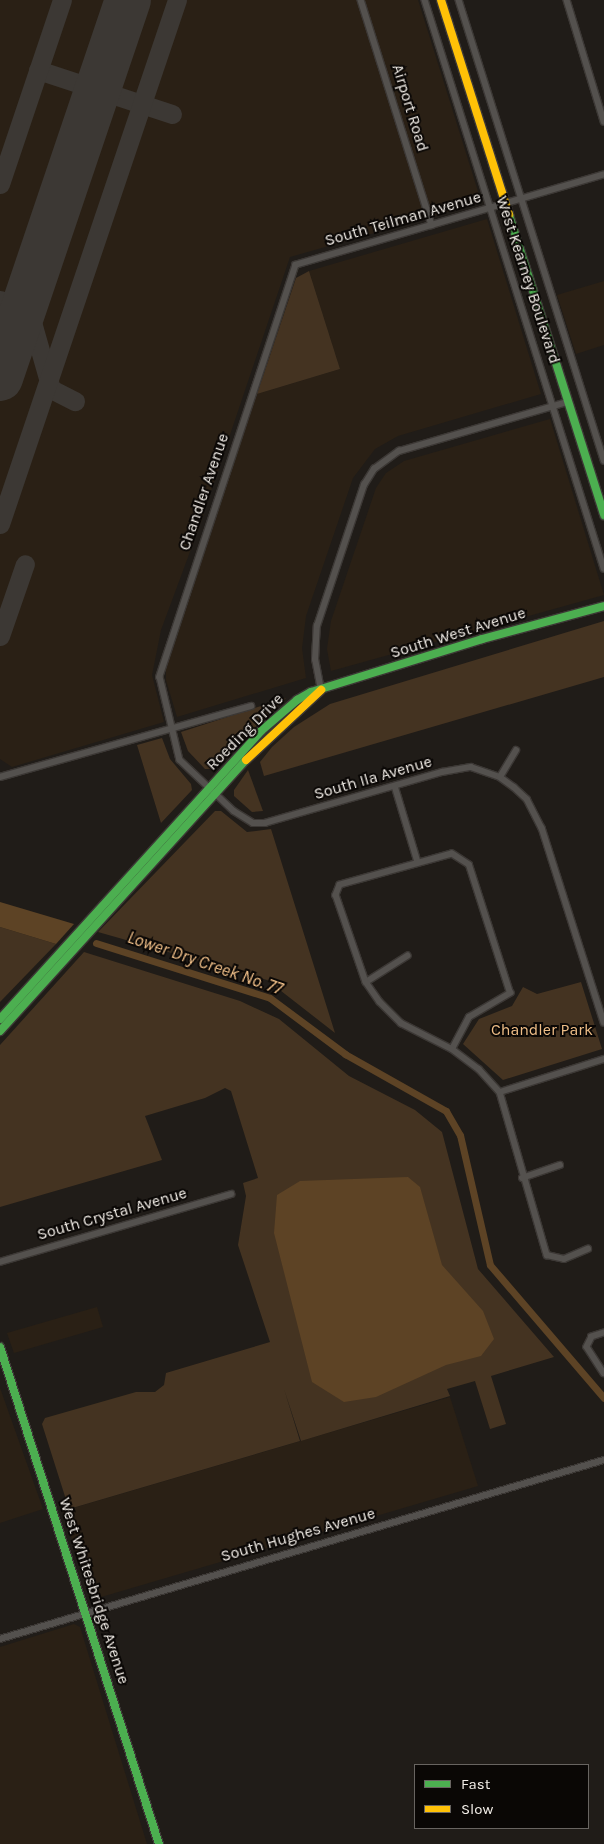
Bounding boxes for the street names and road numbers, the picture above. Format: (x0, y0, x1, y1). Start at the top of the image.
street label: Airport Road (388, 62, 432, 154)
street label: South Teilman Avenue (323, 187, 483, 251)
street label: West Kearney Boulevard (492, 194, 564, 366)
street label: Chandler Avenue (175, 431, 233, 553)
street label: South West Avenue (388, 603, 528, 663)
street label: Roeding Drive (203, 690, 287, 774)
street label: South Ila Avenue (312, 752, 434, 804)
street label: South Crystal Avenue (35, 1183, 189, 1245)
street label: West Whitesbridge Avenue (55, 1495, 133, 1687)
street label: South Hughes Avenue (219, 1504, 377, 1566)

